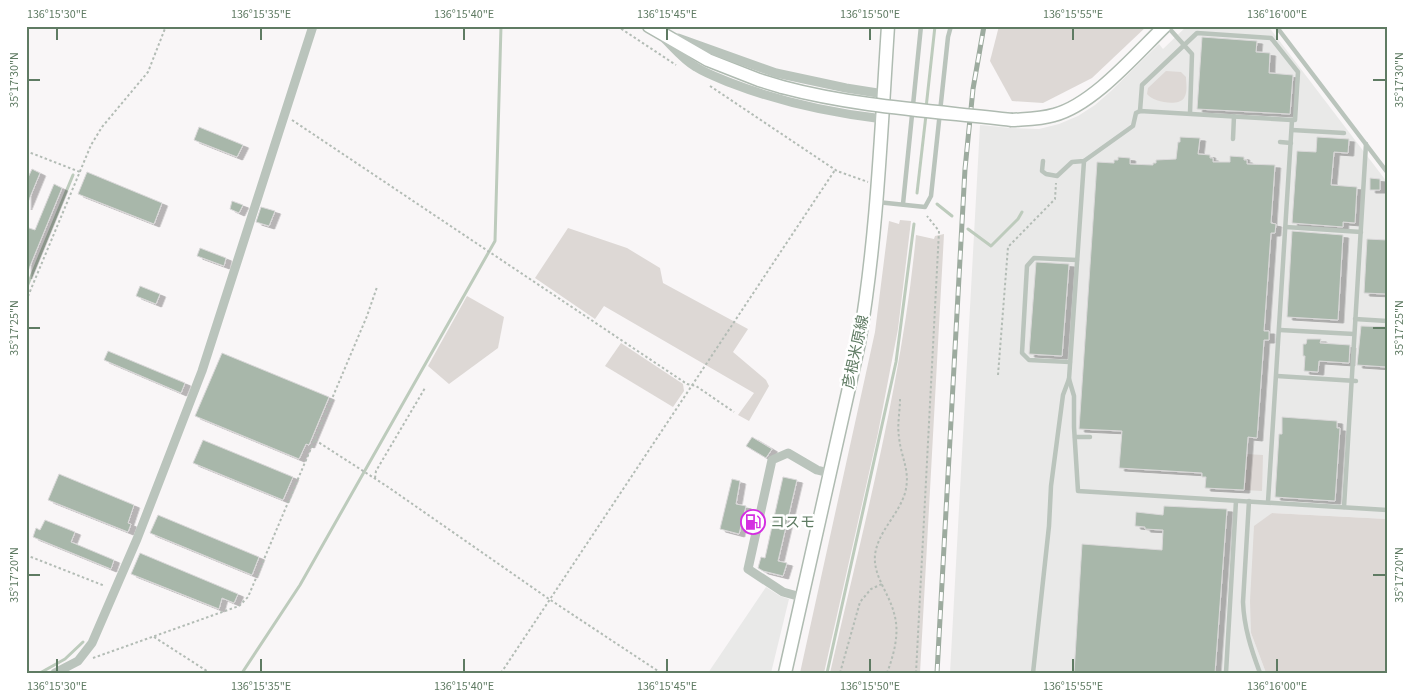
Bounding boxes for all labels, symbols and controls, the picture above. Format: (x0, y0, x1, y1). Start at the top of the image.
text: 136°15'30"E (27, 6, 87, 23)
text: 136°15'35"E (231, 6, 291, 23)
text: 136°15'40"E (434, 6, 494, 23)
text: 136°15'45"E (637, 6, 697, 23)
text: 136°15'50"E (840, 6, 900, 23)
text: 136°15'55"E (1043, 6, 1103, 23)
text: 136°16'00"E (1247, 6, 1307, 23)
text: 35°17'30"N (6, 52, 23, 108)
text: 35°17'30"N (1391, 52, 1408, 108)
text: 35°17'25"N (6, 300, 23, 356)
text: 35°17'25"N (1391, 300, 1408, 356)
street label: 彦根米原線 (838, 313, 874, 391)
fuel station icon: コスモ (740, 509, 766, 535)
place label: コスモ (770, 512, 815, 533)
text: 35°17'20"N (6, 547, 23, 603)
text: 35°17'20"N (1391, 547, 1408, 603)
text: 136°15'30"E (27, 678, 87, 695)
text: 136°15'35"E (231, 678, 291, 695)
text: 136°15'40"E (434, 678, 494, 695)
text: 136°15'45"E (637, 678, 697, 695)
text: 136°15'50"E (840, 678, 900, 695)
text: 136°15'55"E (1043, 678, 1103, 695)
text: 136°16'00"E (1247, 678, 1307, 695)

